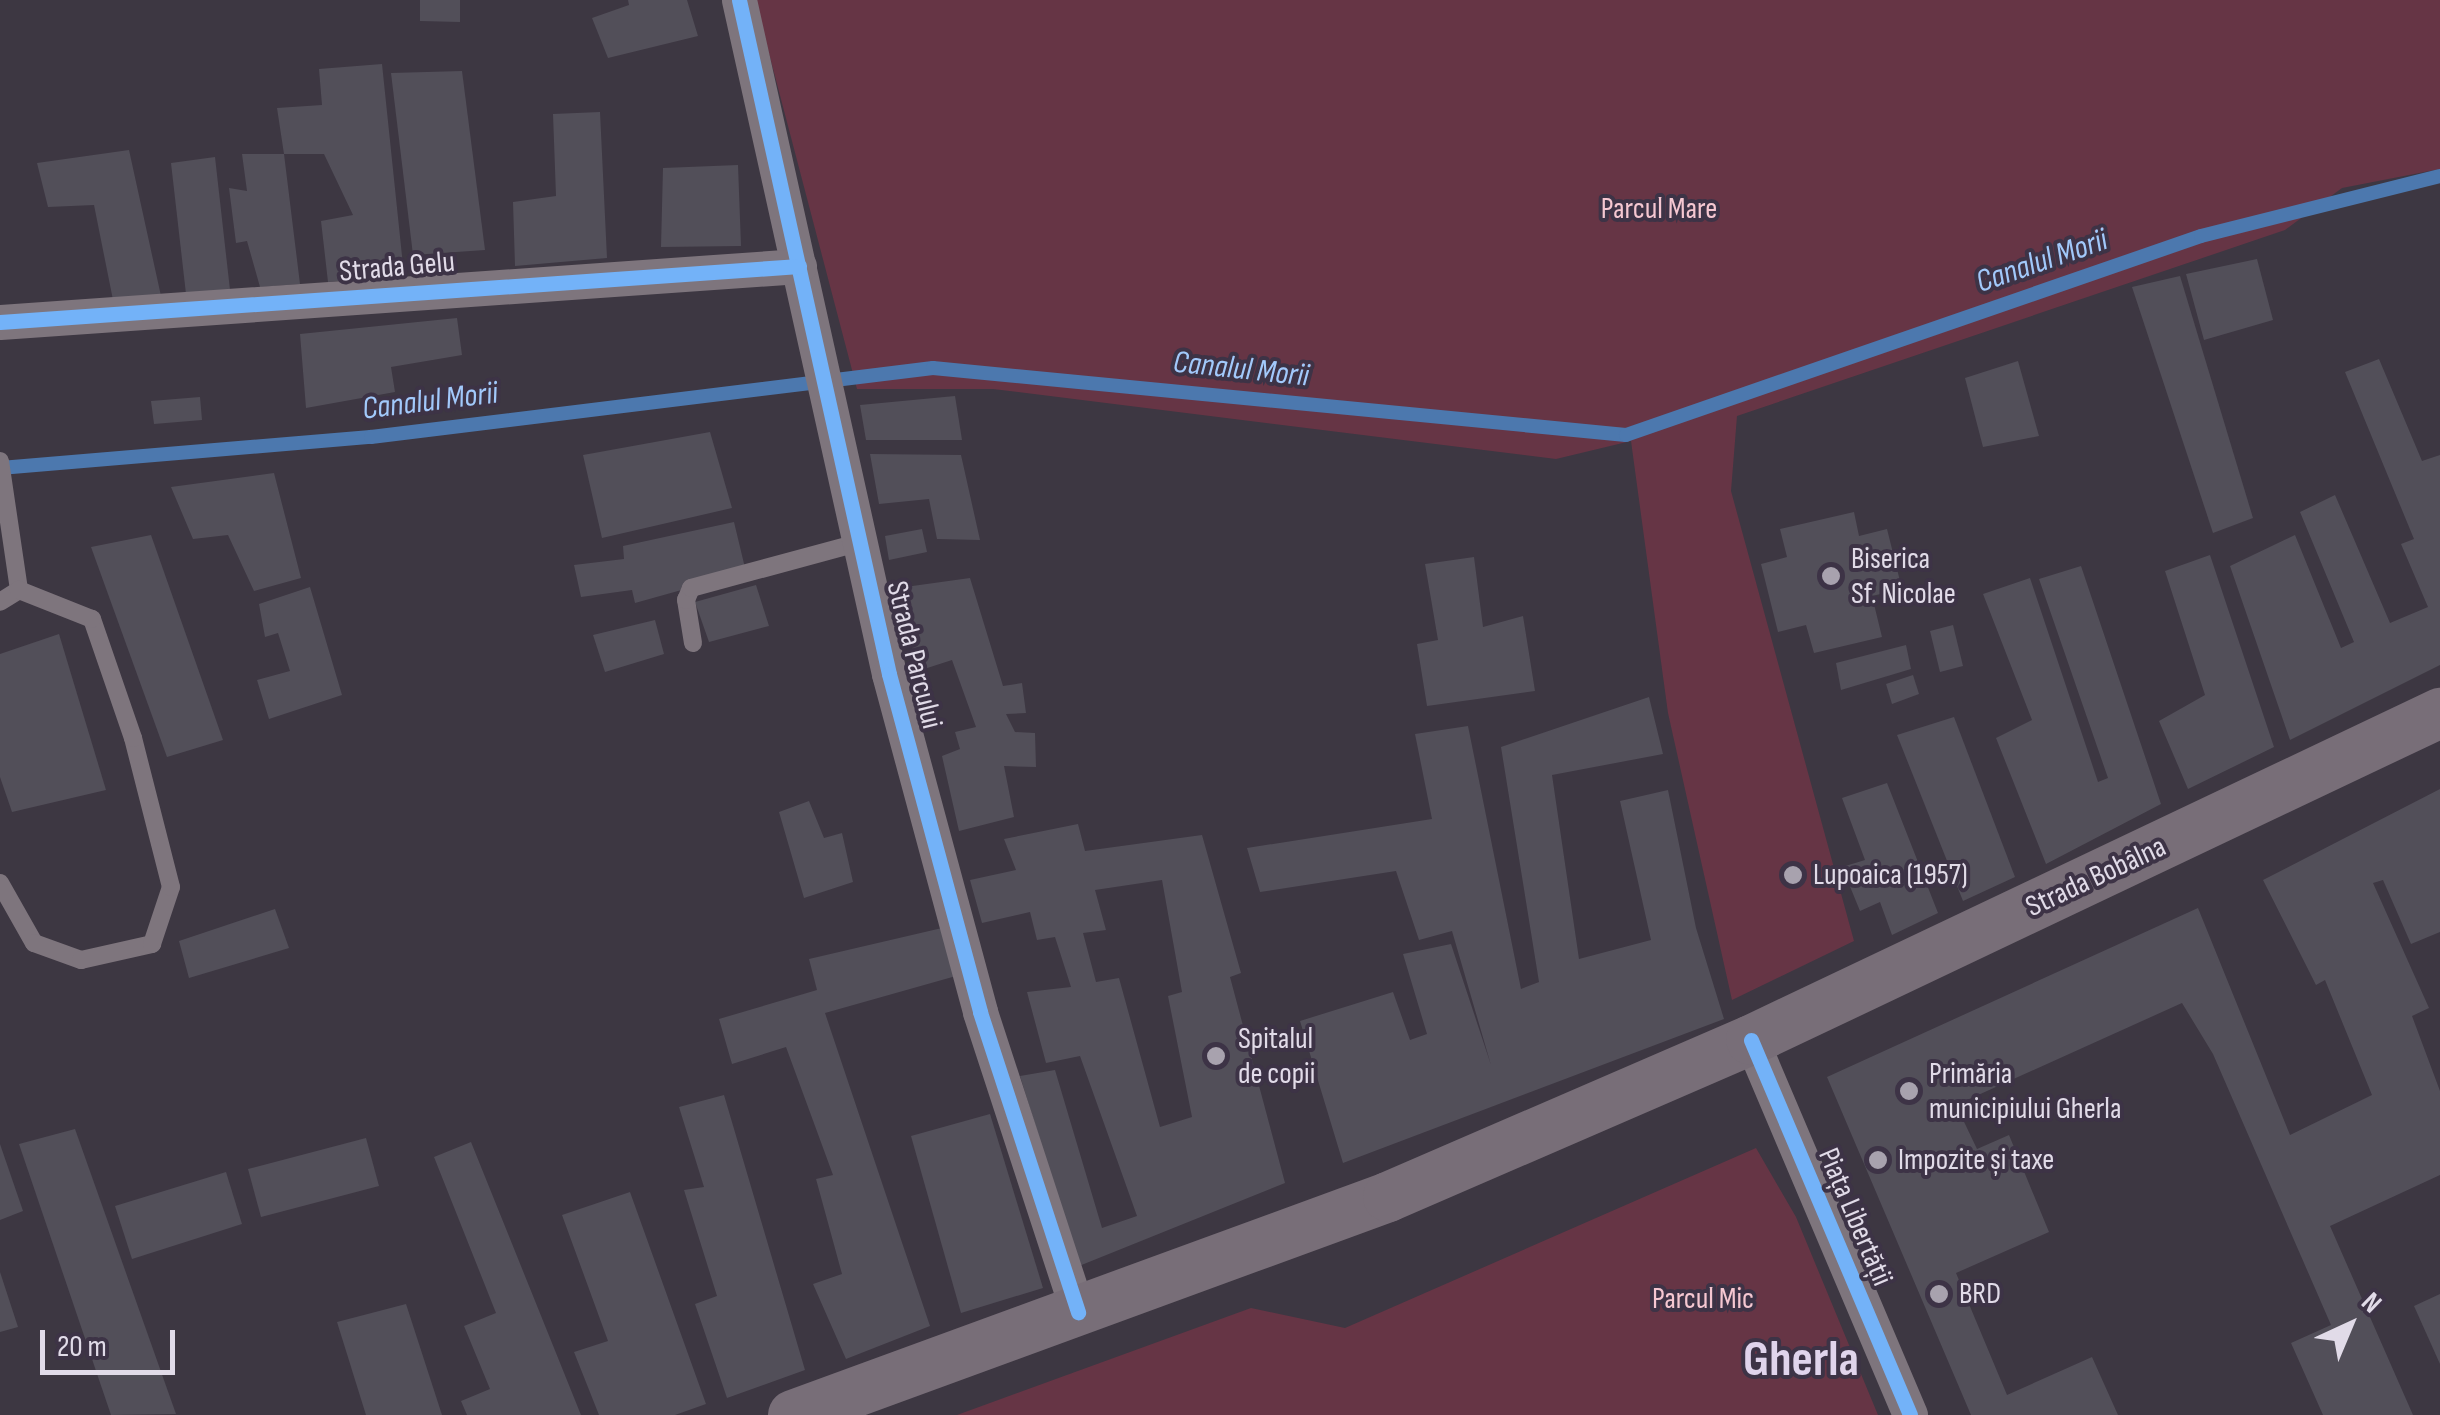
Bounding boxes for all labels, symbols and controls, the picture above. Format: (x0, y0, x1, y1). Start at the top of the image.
park label: Parcul Mare (1601, 191, 1717, 227)
water label: Canalul Morii (1971, 222, 2113, 302)
street label: Strada Gelu (338, 244, 456, 290)
water label: Canalul Morii (1171, 344, 1311, 396)
water label: Canalul Morii (360, 375, 500, 429)
place label: Biserica Sf. Nicolae (1851, 541, 1956, 612)
marker: Biserica Sf. Nicolae (1820, 565, 1842, 587)
street label: Strada Parcului (878, 578, 950, 732)
street label: Strada Bobâlna (2020, 829, 2172, 925)
place label: Lupoaica (1957) (1813, 857, 1968, 893)
marker: Lupoaica (1957) (1782, 864, 1804, 886)
place label: Spitalul de copii (1238, 1021, 1315, 1092)
marker: Spitalul de copii (1203, 1043, 1229, 1069)
place label: Primăria municipiului Gherla (1929, 1056, 2121, 1126)
marker: Primăria municipiului Gherla (1898, 1080, 1920, 1102)
place label: Impozite și taxe (1898, 1142, 2055, 1178)
street label: Piața Libertății (1810, 1143, 1900, 1291)
marker: Impozite și taxe (1867, 1149, 1889, 1171)
north arrow (2300, 1275, 2400, 1375)
place label: BRD (1959, 1276, 2001, 1312)
park label: Parcul Mic (1652, 1281, 1754, 1317)
marker: BRD (1928, 1283, 1950, 1305)
text: N (2354, 1286, 2388, 1320)
scale bar (45, 1310, 180, 1372)
text: 20 m (57, 1329, 107, 1365)
district label: Gherla (1743, 1331, 1859, 1391)

